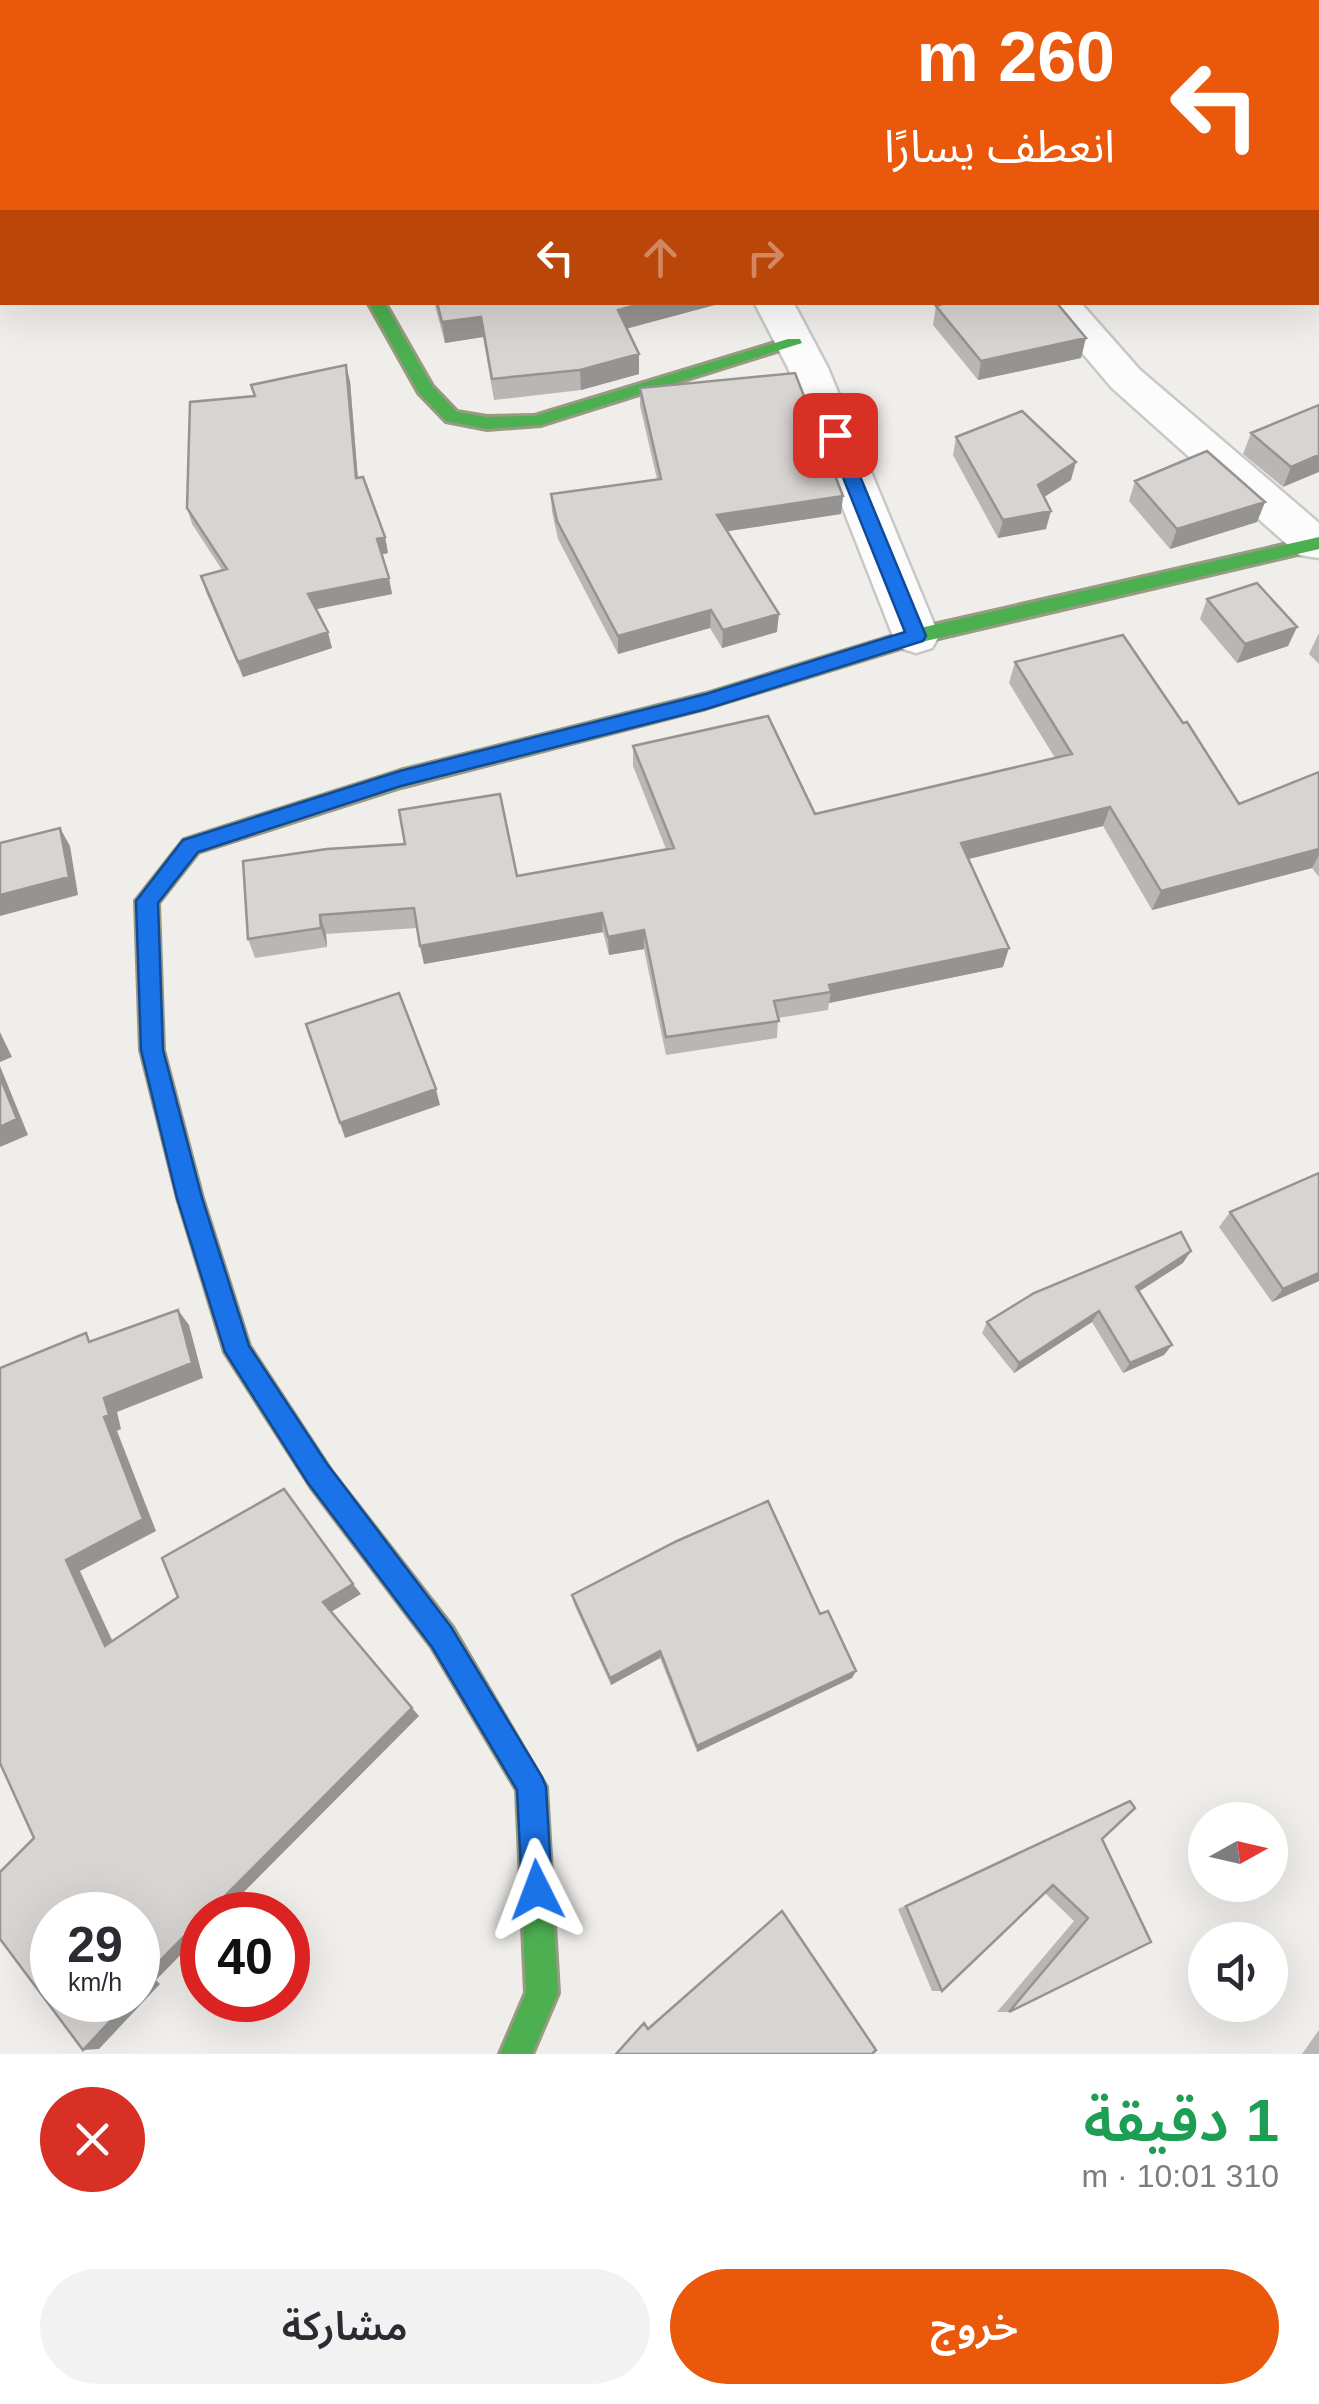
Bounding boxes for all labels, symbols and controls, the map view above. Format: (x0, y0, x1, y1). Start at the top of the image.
text: 260 m (917, 18, 1115, 96)
icon: left (1150, 40, 1280, 170)
text: انعطف يسارًا (884, 121, 1115, 172)
icon: left (528, 230, 583, 285)
icon: ahead (633, 230, 688, 285)
icon: right (738, 230, 793, 285)
pin (793, 393, 878, 478)
icon: arrive (808, 408, 863, 463)
north arrow (1188, 1802, 1288, 1902)
map controls (1188, 1802, 1288, 2022)
position arrow (485, 1838, 589, 1942)
speed limit sign: 40 (180, 1892, 310, 2022)
text: 29 (67, 1917, 123, 1973)
button: sound (1188, 1922, 1288, 2022)
text: km/h (68, 1968, 122, 1996)
button: close (40, 2087, 145, 2192)
text: 1 دقيقة (1083, 2087, 1279, 2154)
text: 310 m · 10:01 (1082, 2158, 1279, 2194)
button: مشاركة (40, 2269, 650, 2384)
button: خروج (670, 2269, 1279, 2384)

